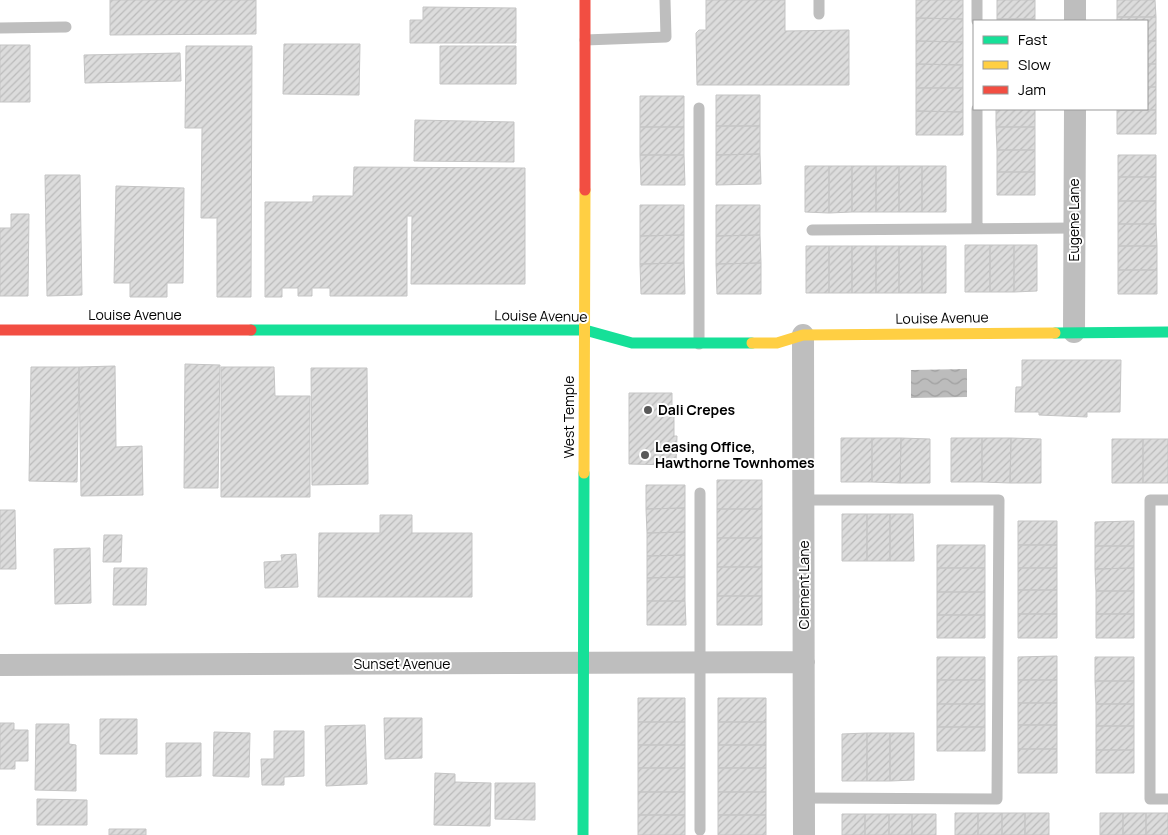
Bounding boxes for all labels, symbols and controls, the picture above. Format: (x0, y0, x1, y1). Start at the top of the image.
legend (973, 20, 1148, 110)
text: Fast (1018, 29, 1047, 50)
text: Slow (1018, 54, 1051, 75)
text: Jam (1018, 79, 1046, 100)
street label: Eugene Lane (1064, 178, 1083, 262)
street label: Louise Avenue (88, 305, 182, 324)
street label: Louise Avenue (494, 305, 588, 326)
street label: Louise Avenue (895, 307, 989, 328)
street label: West Temple (559, 375, 578, 459)
place label: Dali Crepes (658, 400, 736, 419)
marker: Dali Crepes (642, 404, 654, 416)
place label: Leasing Office, Hawthorne Townhomes (655, 437, 815, 472)
marker: Leasing Office, Hawthorne Townhomes (639, 449, 651, 461)
street label: Clement Lane (794, 540, 813, 630)
street label: Sunset Avenue (353, 654, 451, 673)

